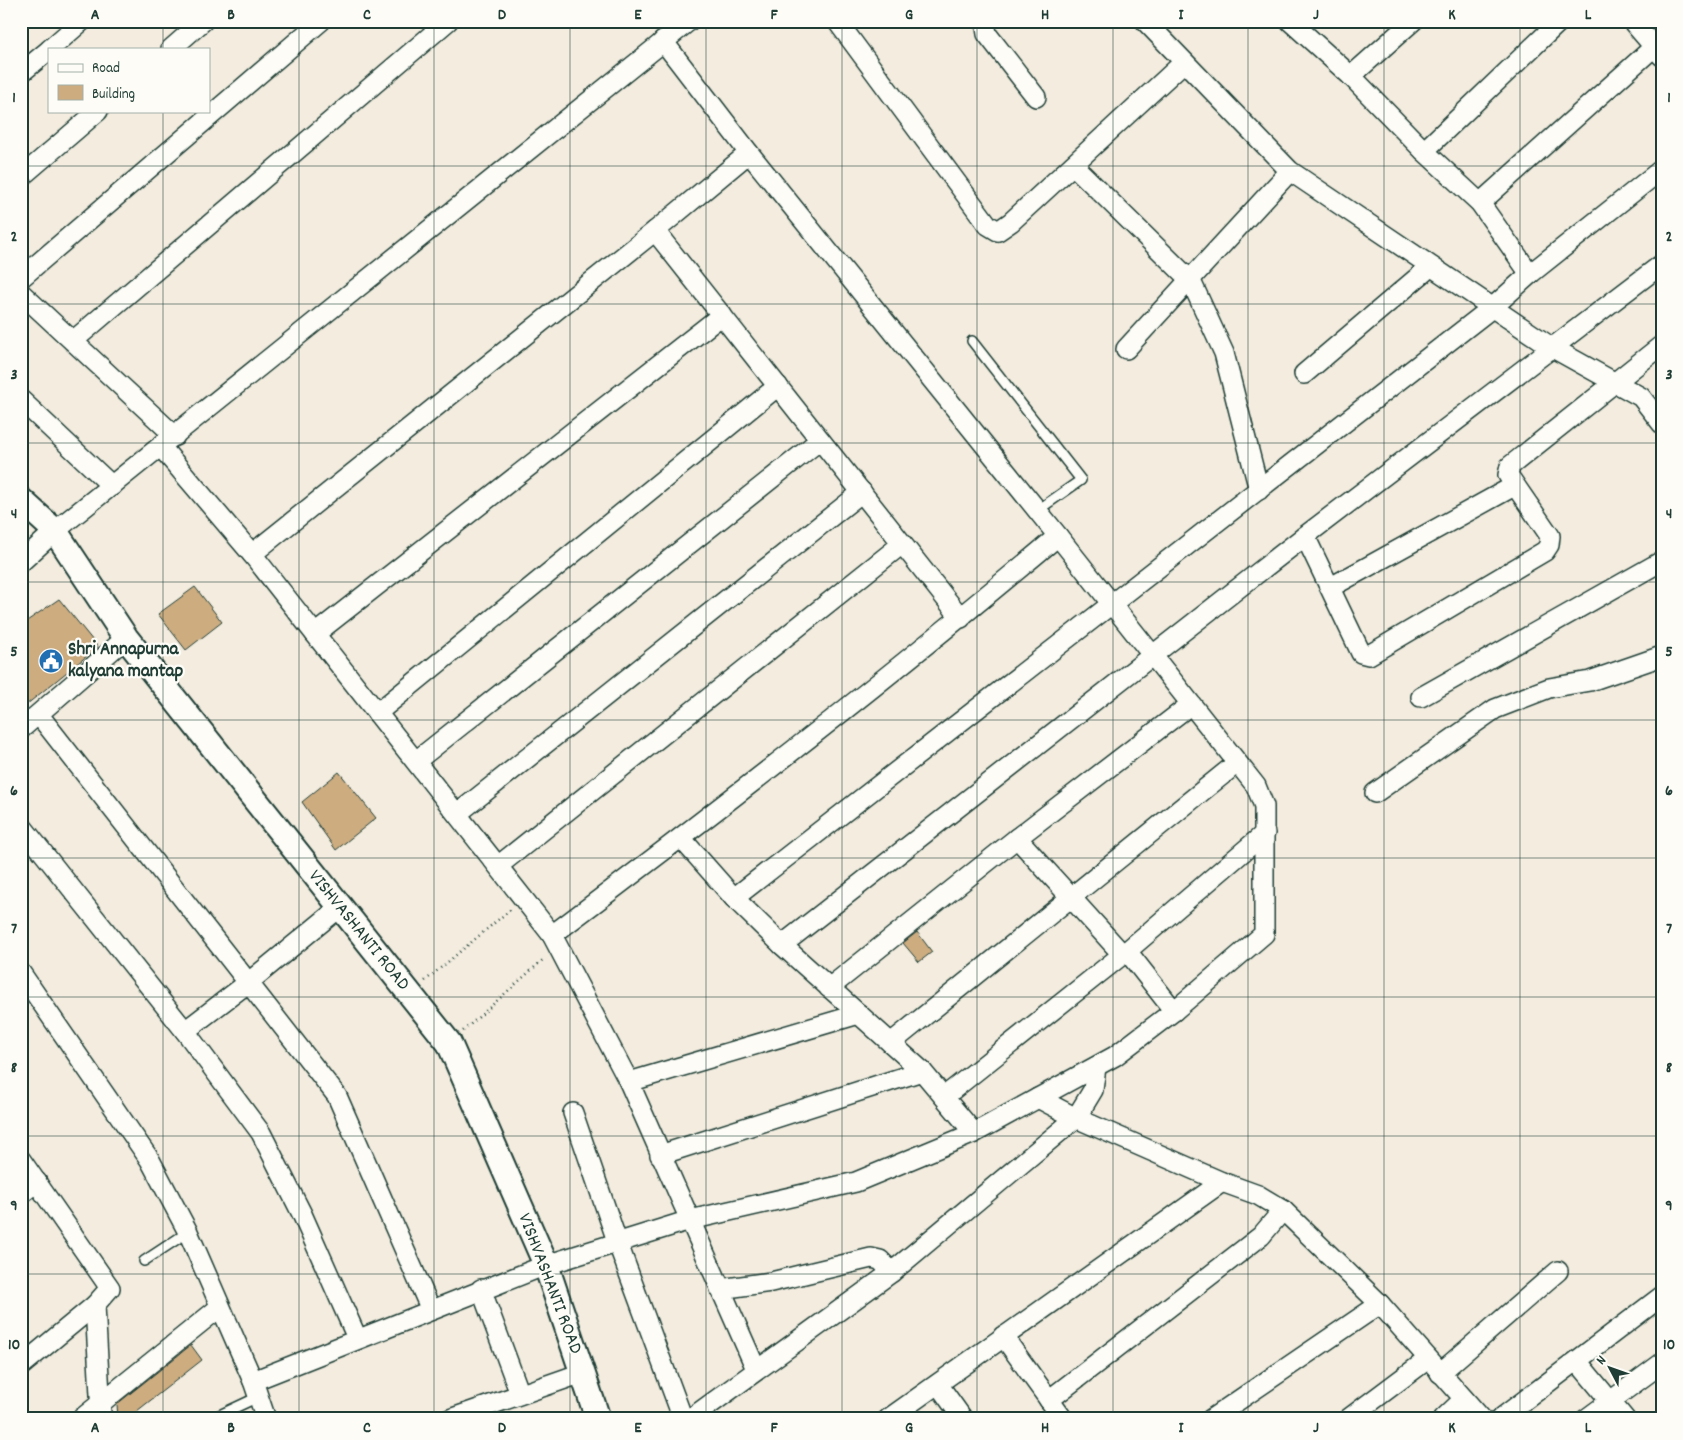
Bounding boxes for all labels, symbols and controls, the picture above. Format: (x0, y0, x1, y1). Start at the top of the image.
text: A (91, 4, 100, 27)
text: B (227, 4, 235, 27)
text: C (363, 4, 371, 27)
text: D (498, 4, 507, 27)
text: E (634, 4, 642, 27)
text: F (770, 4, 778, 27)
text: G (905, 4, 913, 27)
text: H (1041, 4, 1049, 27)
text: I (1179, 4, 1185, 27)
text: J (1313, 4, 1319, 27)
text: K (1448, 4, 1456, 27)
text: L (1585, 4, 1592, 27)
legend (48, 48, 210, 112)
text: Road (92, 58, 120, 80)
text: Building (92, 84, 135, 106)
text: 1 (12, 87, 16, 110)
text: 1 (1667, 87, 1671, 110)
text: 2 (11, 226, 18, 249)
text: 2 (1666, 226, 1673, 249)
text: 3 (10, 364, 18, 387)
text: 3 (1665, 364, 1673, 387)
text: 4 (11, 503, 17, 526)
text: 4 (1666, 503, 1672, 526)
place label: Shri Annapurna kalyana mantap (68, 637, 184, 686)
text: 5 (10, 641, 18, 664)
text: 5 (1665, 641, 1673, 664)
public building icon: Shri Annapurna kalyana mantap (38, 648, 64, 674)
text: 6 (10, 780, 18, 803)
text: 6 (1665, 780, 1673, 803)
street label: VISHVASHANTI ROAD (301, 865, 415, 997)
text: 7 (11, 918, 17, 941)
text: 7 (1666, 918, 1672, 941)
text: 8 (11, 1057, 18, 1080)
text: 8 (1666, 1057, 1673, 1080)
text: 9 (10, 1195, 18, 1218)
text: 9 (1665, 1195, 1673, 1218)
street label: VISHVASHANTI ROAD (510, 1210, 588, 1358)
text: 10 (8, 1334, 20, 1357)
text: 10 (1663, 1334, 1675, 1357)
north arrow (1586, 1342, 1636, 1392)
text: N (1592, 1352, 1612, 1370)
text: A (91, 1417, 100, 1440)
text: B (227, 1417, 235, 1440)
text: C (363, 1417, 371, 1440)
text: D (498, 1417, 507, 1440)
text: E (634, 1417, 642, 1440)
text: F (770, 1417, 778, 1440)
text: G (905, 1417, 913, 1440)
text: H (1041, 1417, 1049, 1440)
text: I (1179, 1417, 1185, 1440)
text: J (1313, 1417, 1319, 1440)
text: K (1448, 1417, 1456, 1440)
text: L (1585, 1417, 1592, 1440)

